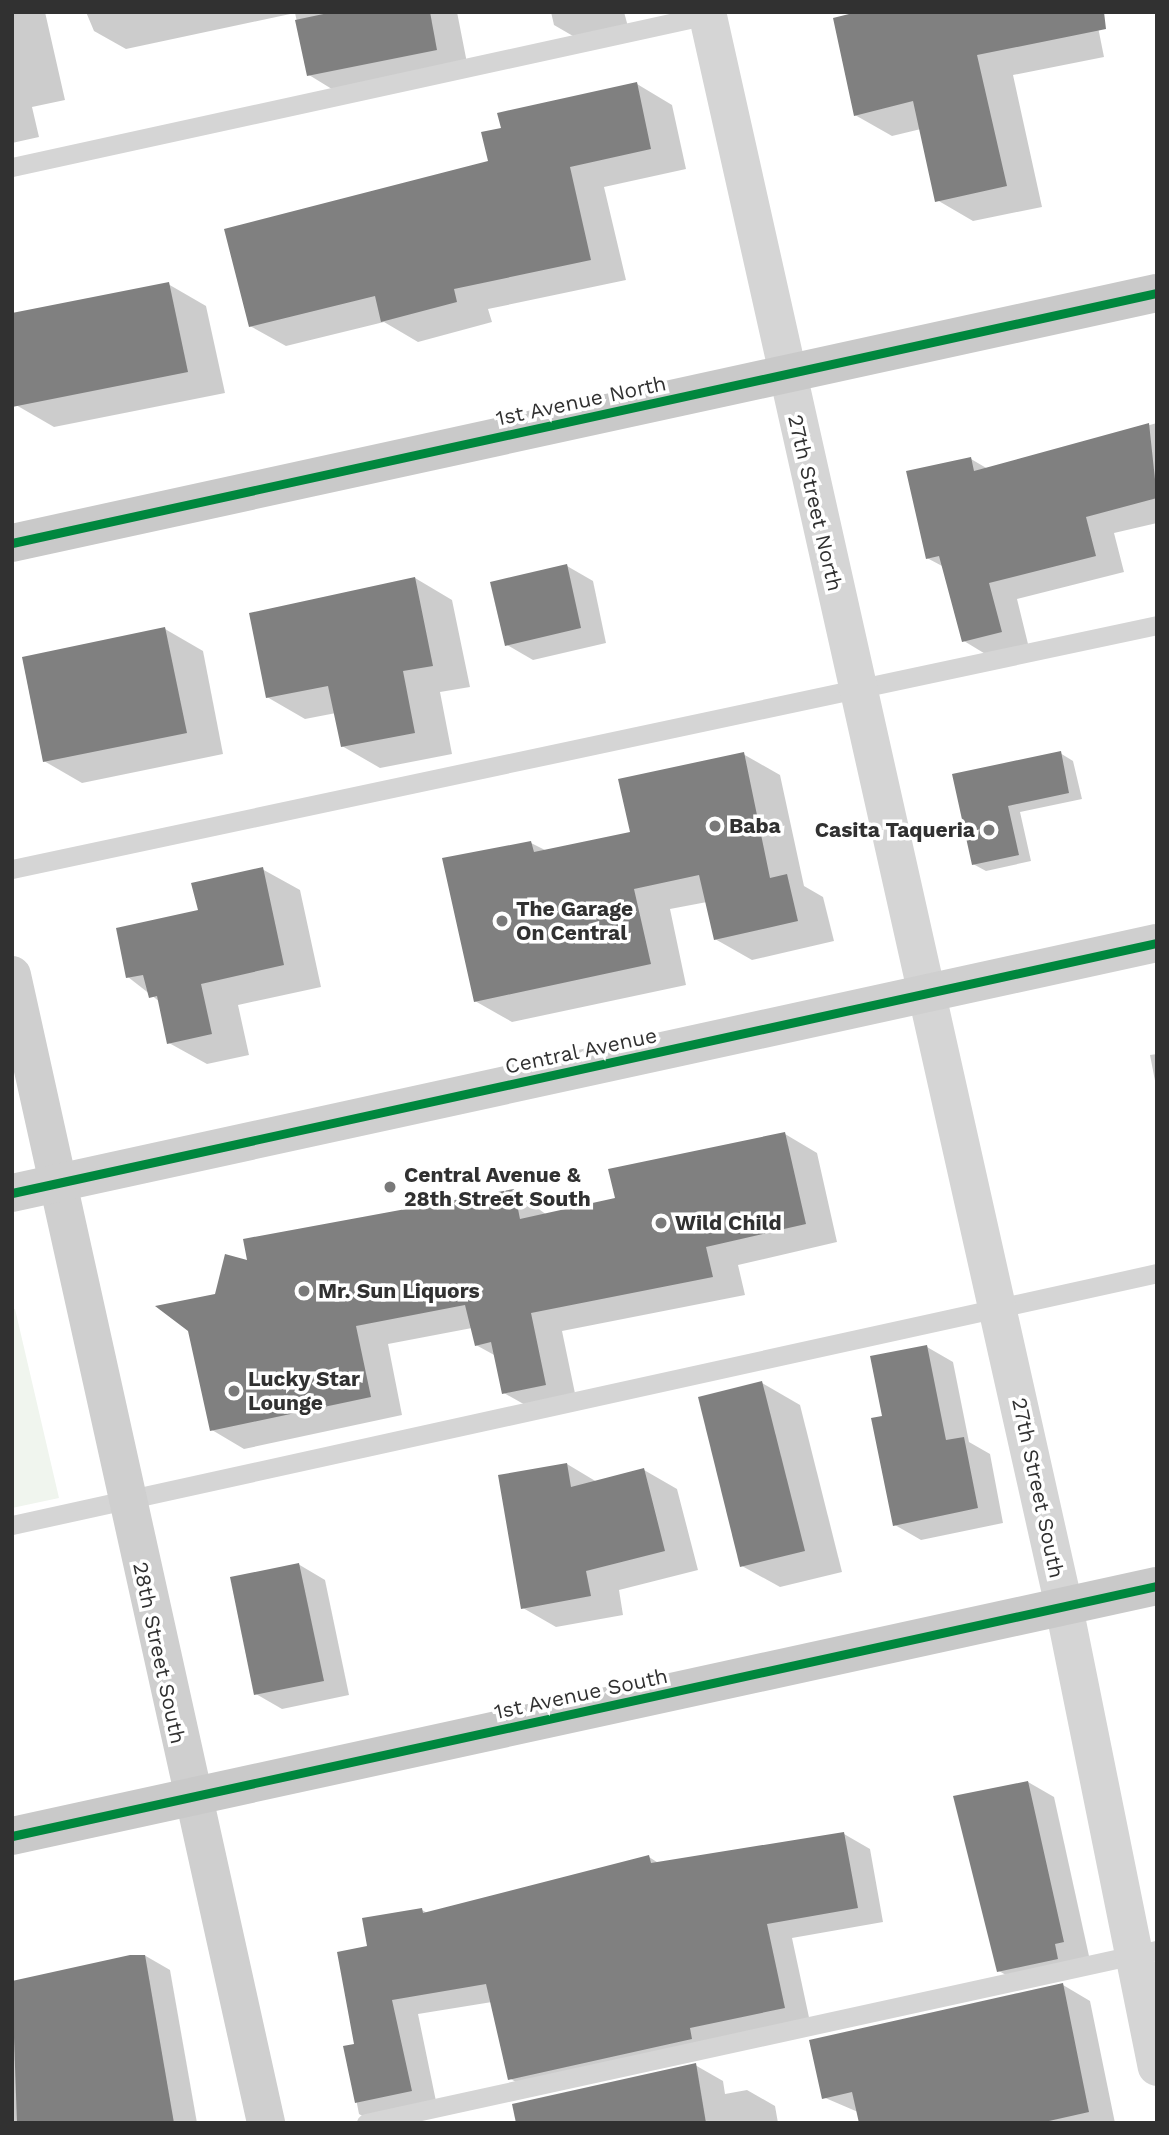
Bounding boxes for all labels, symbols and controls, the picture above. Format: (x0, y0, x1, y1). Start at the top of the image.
street label: 1st Avenue North (493, 371, 669, 431)
street label: 27th Street North (782, 412, 848, 594)
place label: Baba (729, 813, 781, 839)
place label: Casita Taqueria (814, 817, 975, 843)
marker: Baba (707, 818, 723, 834)
marker: Casita Taqueria (981, 822, 997, 838)
place label: The Garage On Central (516, 896, 633, 946)
marker: The Garage On Central (494, 913, 510, 929)
street label: Central Avenue (502, 1022, 660, 1080)
place label: Central Avenue & 28th Street South (404, 1162, 591, 1212)
marker: Central Avenue & 28th Street South (382, 1179, 398, 1195)
place label: Wild Child (675, 1210, 782, 1236)
marker: Wild Child (653, 1215, 669, 1231)
place label: Mr. Sun Liquors (318, 1278, 480, 1304)
marker: Mr. Sun Liquors (296, 1283, 312, 1299)
place label: Lucky Star Lounge (248, 1366, 360, 1416)
marker: Lucky Star Lounge (226, 1383, 242, 1399)
street label: 27th Street South (1007, 1396, 1069, 1580)
street label: 28th Street South (127, 1560, 191, 1746)
street label: 1st Avenue South (492, 1663, 670, 1725)

